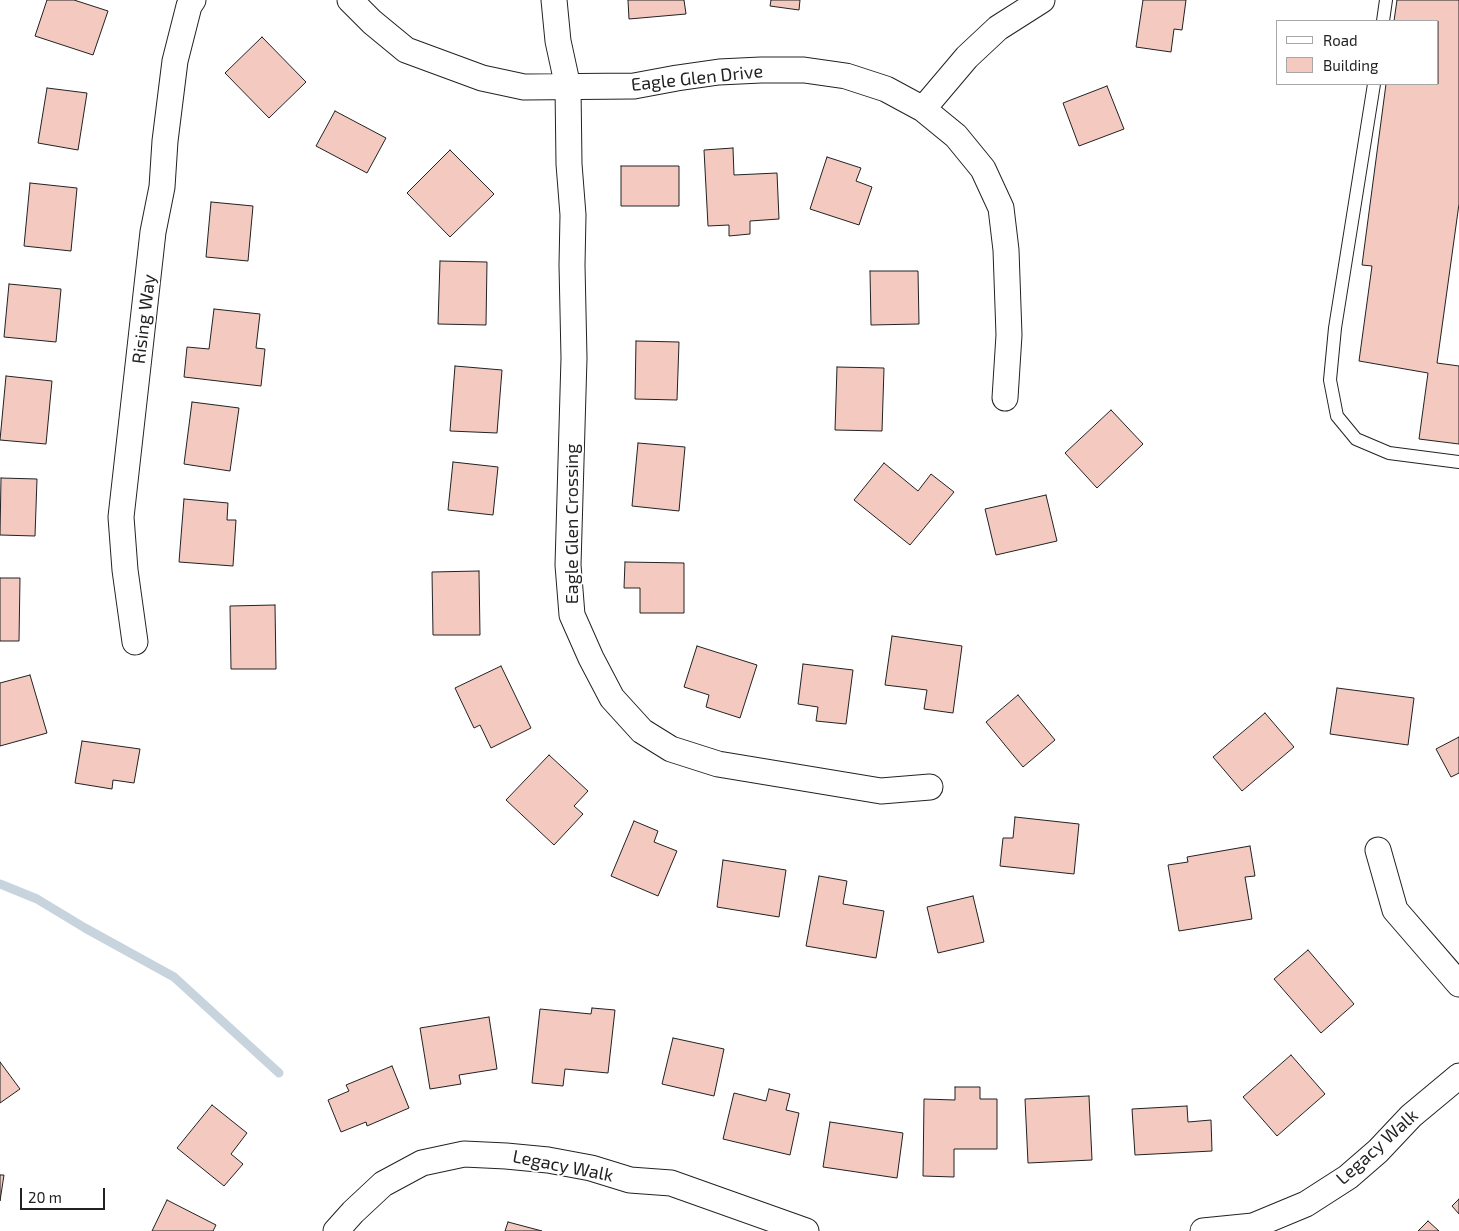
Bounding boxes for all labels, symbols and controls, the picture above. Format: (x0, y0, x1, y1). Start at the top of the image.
legend (1276, 20, 1439, 85)
text: Road (1323, 31, 1358, 49)
text: Building (1323, 56, 1378, 74)
street label: Eagle Glen Drive (630, 60, 764, 96)
street label: Rising Way (128, 273, 160, 365)
street label: Eagle Glen Crossing (561, 444, 583, 604)
street label: Legacy Walk (1332, 1105, 1422, 1189)
street label: Legacy Walk (511, 1146, 615, 1186)
scale bar (22, 1178, 108, 1210)
text: 20 m (28, 1188, 62, 1206)

